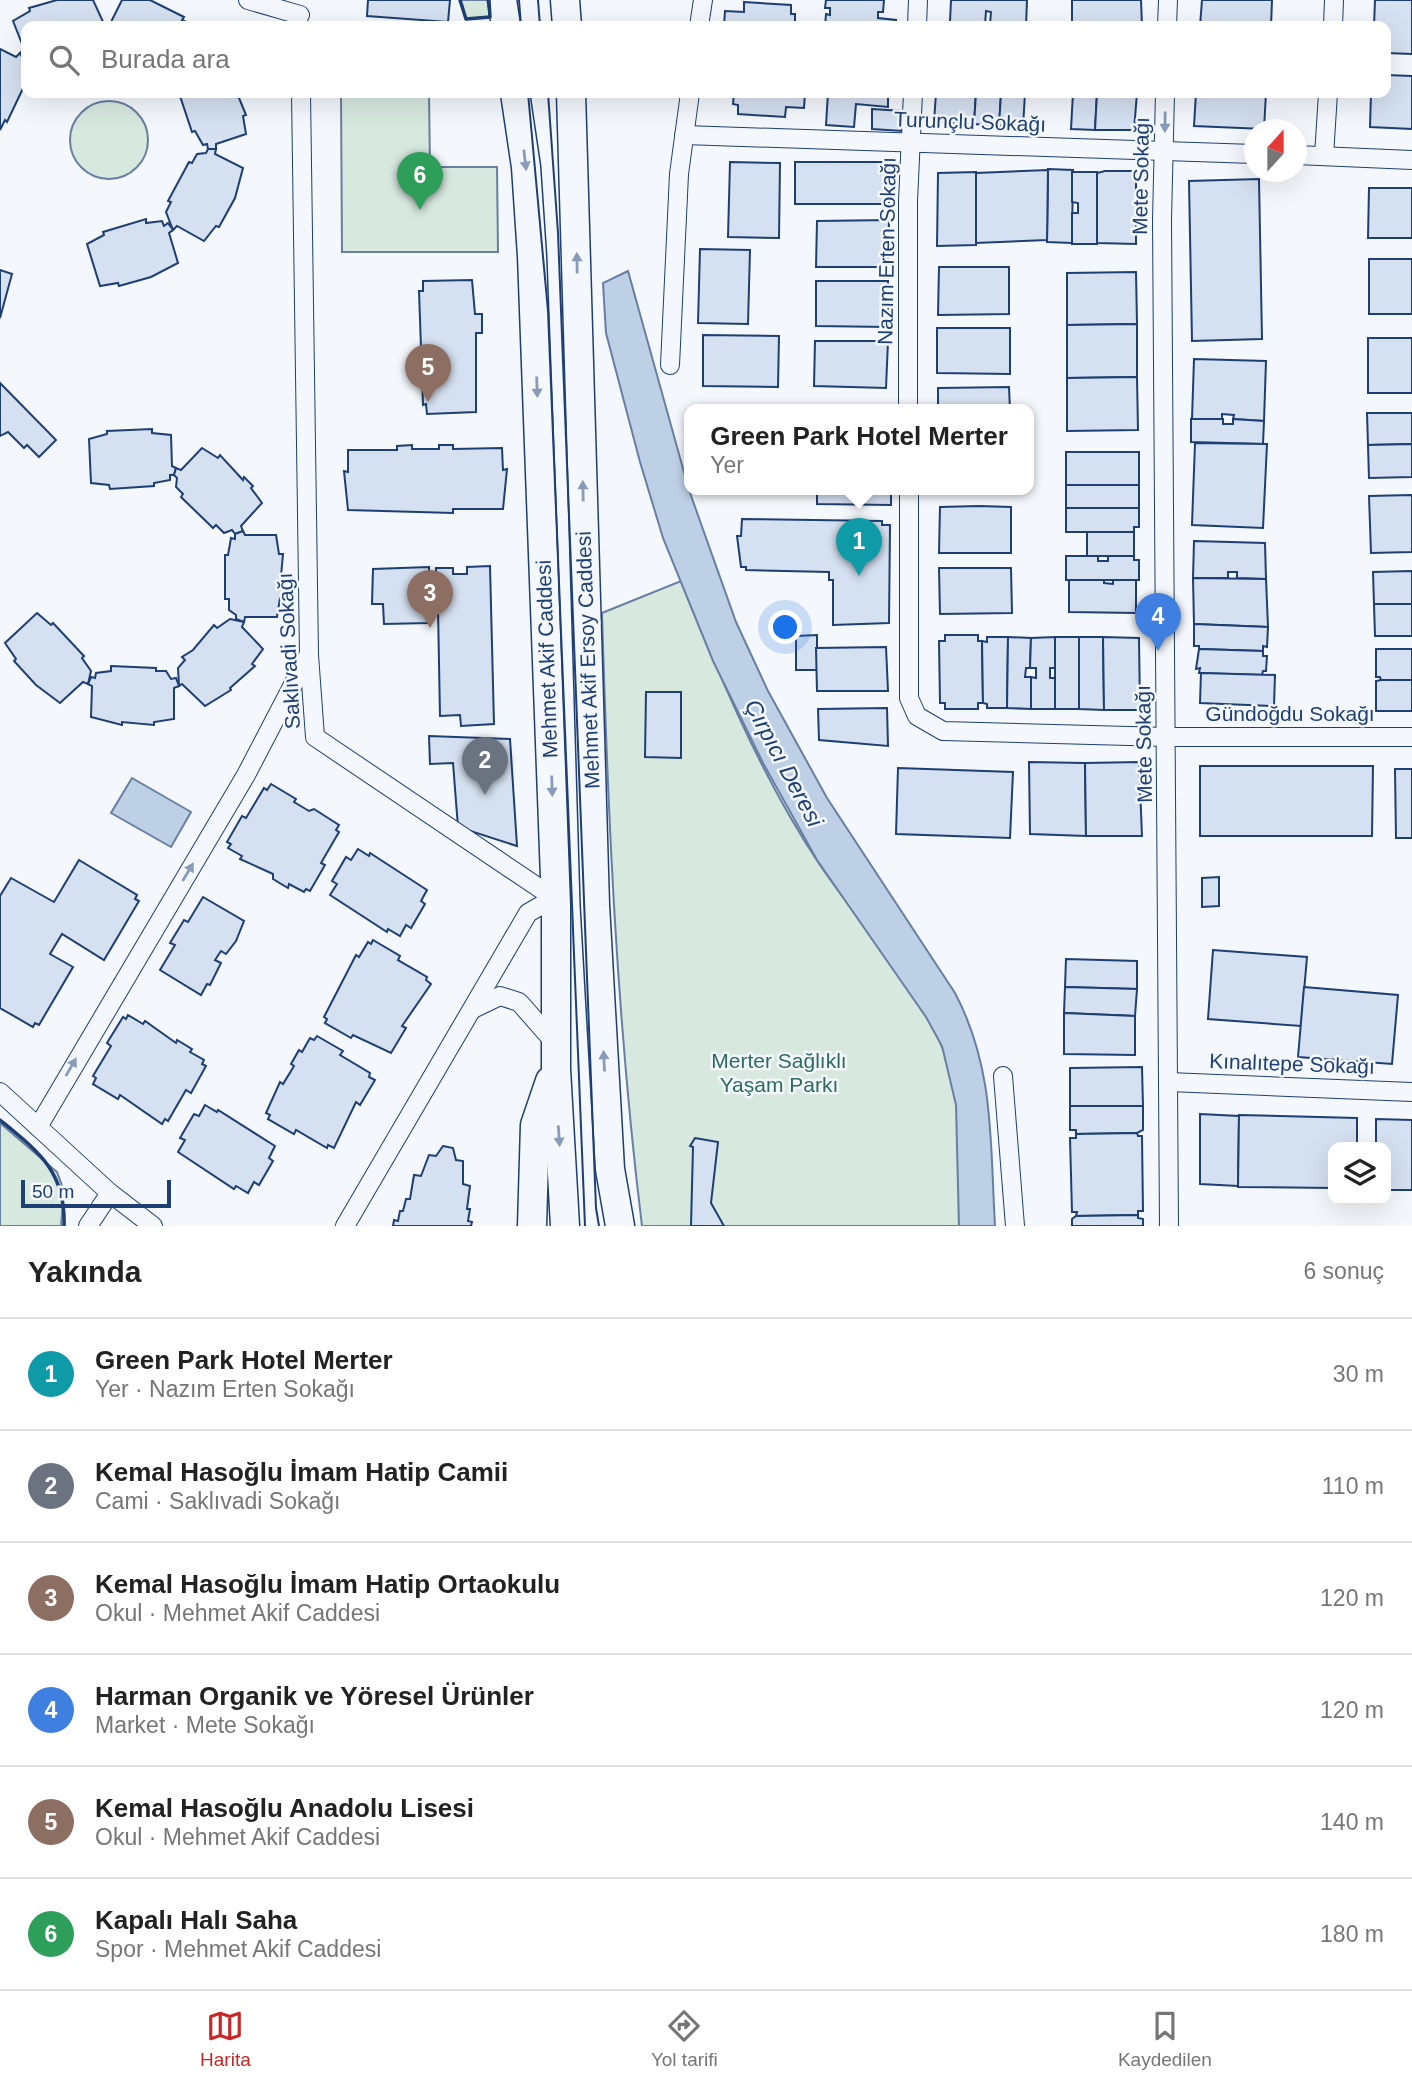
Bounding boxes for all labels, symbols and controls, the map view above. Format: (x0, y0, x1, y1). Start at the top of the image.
search box (21, 21, 1391, 98)
icon: search (45, 41, 83, 79)
text: Burada ara (101, 44, 230, 74)
street label: Turunçlu Sokağı (894, 107, 1046, 136)
one-way arrow (1159, 111, 1170, 133)
street label: Mete Sokağı (1128, 117, 1153, 235)
north arrow (1244, 119, 1307, 182)
one-way arrow (519, 149, 530, 171)
pin: 6 (397, 152, 443, 210)
street label: Nazım Erten Sokağı (873, 157, 900, 345)
one-way arrow (572, 252, 583, 274)
pin: 5 (405, 344, 451, 402)
one-way arrow (532, 377, 543, 399)
popup (684, 404, 1034, 495)
text: Green Park Hotel Merter (710, 421, 1008, 451)
text: Yer (710, 452, 744, 478)
one-way arrow (577, 479, 589, 501)
pin: 1 (836, 518, 882, 576)
street label: Mehmet Akif Ersoy Caddesi (572, 531, 603, 789)
street label: Mehmet Akif Caddesi (532, 559, 561, 759)
pin: 3 (407, 570, 453, 628)
street label: Saklıvadi Sokağı (273, 572, 304, 730)
pin: 4 (1135, 593, 1181, 651)
your location (768, 610, 802, 644)
street label: Mete Sokağı (1131, 685, 1156, 803)
water label: Çırpıcı Deresi (740, 695, 829, 832)
street label: Gündoğdu Sokağı (1205, 702, 1375, 725)
pin: 2 (462, 737, 508, 795)
one-way arrow (546, 775, 557, 797)
one-way arrow (182, 862, 194, 881)
park label: Merter Sağlıklı Yaşam Parkı (711, 1049, 847, 1096)
street label: Kınalıtepe Sokağı (1209, 1049, 1375, 1078)
one-way arrow (598, 1050, 609, 1072)
one-way arrow (65, 1057, 77, 1077)
one-way arrow (553, 1125, 564, 1147)
map controls (1328, 1142, 1391, 1205)
button: layers (1328, 1142, 1391, 1205)
scale bar (21, 1177, 172, 1209)
text: 50 m (32, 1181, 74, 1202)
text: Yakında (28, 1255, 141, 1288)
text: 6 sonuç (1303, 1258, 1384, 1284)
text: Green Park Hotel Merter (95, 1345, 393, 1375)
text: 1 (45, 1361, 57, 1387)
text: 30 m (1333, 1361, 1384, 1387)
text: Yer · Nazım Erten Sokağı (95, 1376, 355, 1402)
text: Kemal Hasoğlu İmam Hatip Camii (95, 1457, 508, 1487)
text: 2 (45, 1473, 57, 1499)
text: 110 m (1322, 1473, 1384, 1499)
text: Cami · Saklıvadi Sokağı (95, 1488, 340, 1514)
text: Kemal Hasoğlu İmam Hatip Ortaokulu (95, 1569, 560, 1599)
text: 3 (45, 1585, 57, 1611)
text: 120 m (1320, 1585, 1384, 1611)
text: Okul · Mehmet Akif Caddesi (95, 1600, 380, 1626)
text: Harman Organik ve Yöresel Ürünler (95, 1681, 534, 1711)
text: 4 (45, 1697, 57, 1723)
text: 120 m (1320, 1697, 1384, 1723)
text: Market · Mete Sokağı (95, 1712, 315, 1738)
text: Kemal Hasoğlu Anadolu Lisesi (95, 1793, 474, 1823)
text: 5 (45, 1809, 57, 1835)
text: 140 m (1320, 1809, 1384, 1835)
text: Okul · Mehmet Akif Caddesi (95, 1824, 380, 1850)
text: Kapalı Halı Saha (95, 1905, 297, 1935)
text: 6 (45, 1921, 57, 1947)
text: 180 m (1320, 1921, 1384, 1947)
text: Spor · Mehmet Akif Caddesi (95, 1936, 381, 1962)
tab: Harita (200, 2007, 251, 2071)
tab: Yol tarifi (651, 2007, 718, 2071)
tab: Kaydedilen (1118, 2007, 1212, 2071)

